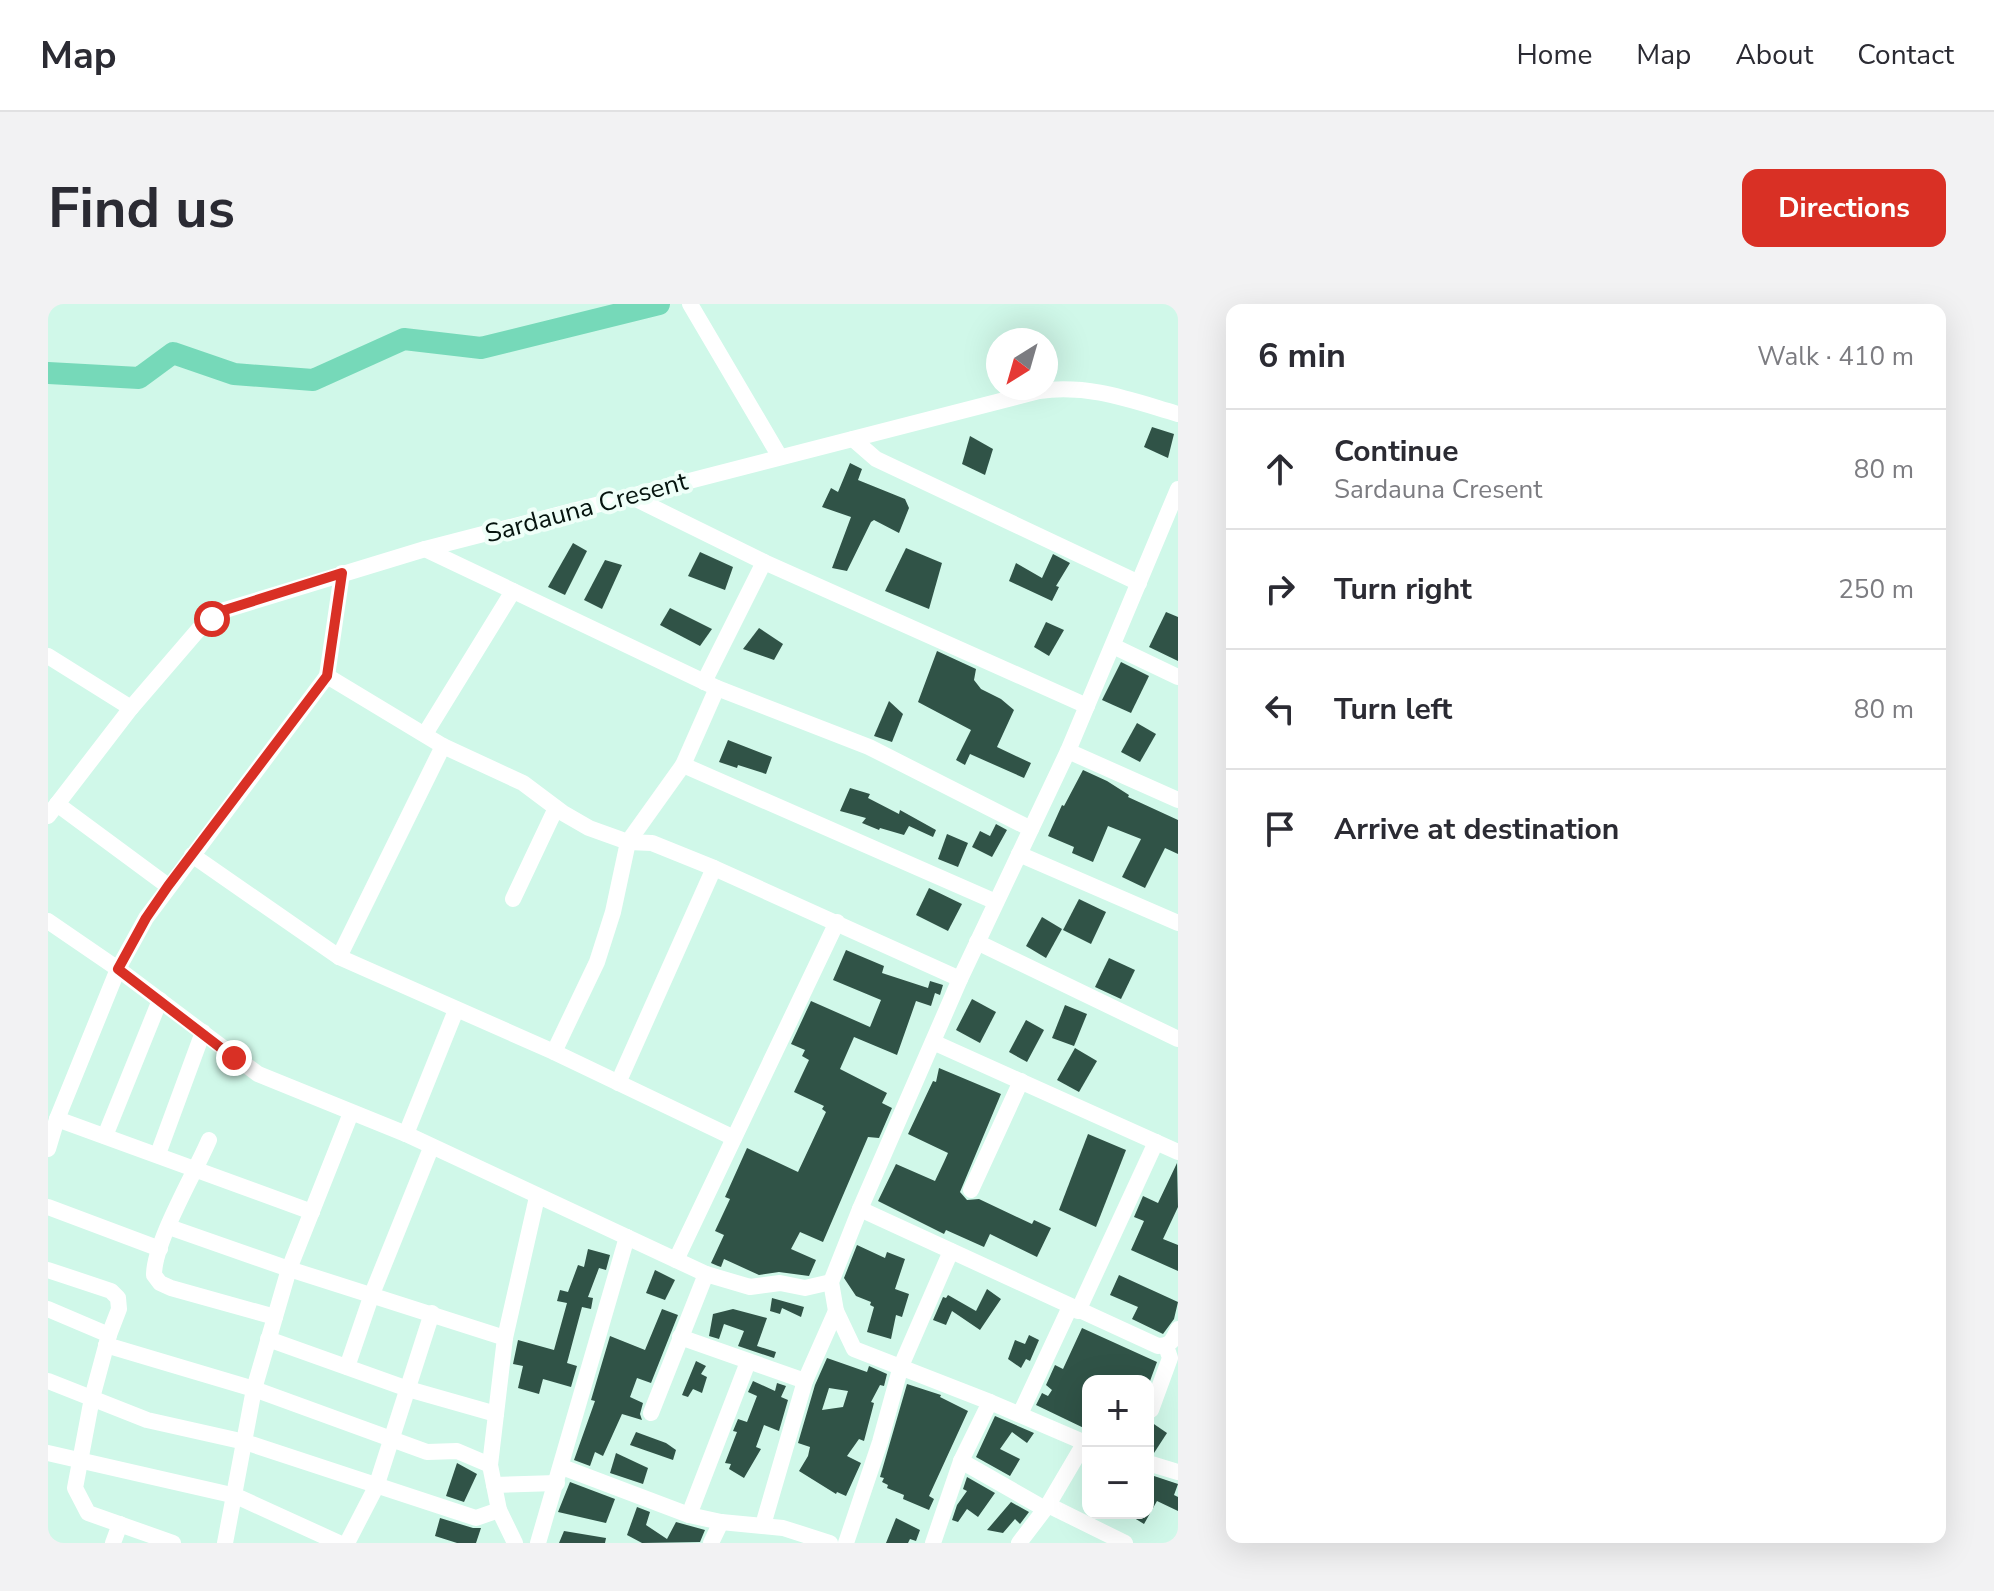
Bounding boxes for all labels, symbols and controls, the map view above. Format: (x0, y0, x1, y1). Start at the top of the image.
text: Map (40, 30, 117, 81)
text: Home (1517, 36, 1592, 74)
text: Map (1636, 36, 1691, 74)
text: About (1735, 36, 1813, 74)
text: Contact (1857, 36, 1954, 74)
button: Directions (1742, 169, 1946, 247)
text: Find us (48, 170, 235, 247)
north arrow (986, 328, 1058, 400)
text: 6 min (1258, 333, 1346, 379)
text: Walk · 410 m (1757, 339, 1914, 374)
text: Continue (1334, 431, 1459, 472)
icon: ahead (1258, 447, 1302, 491)
text: 80 m (1854, 452, 1914, 487)
street label: Sardauna Cresent (481, 463, 692, 551)
text: Sardauna Cresent (1334, 472, 1542, 507)
icon: right (1258, 567, 1302, 611)
text: Turn right (1334, 569, 1472, 610)
text: 250 m (1838, 572, 1914, 607)
route start (194, 601, 230, 637)
icon: left (1258, 687, 1302, 731)
text: Turn left (1334, 689, 1452, 730)
text: 80 m (1854, 692, 1914, 727)
icon: arrive (1258, 807, 1302, 851)
text: Arrive at destination (1334, 809, 1619, 850)
route end (216, 1040, 252, 1076)
map controls (1082, 1375, 1154, 1519)
button: + (1082, 1375, 1154, 1447)
button: − (1082, 1447, 1154, 1519)

